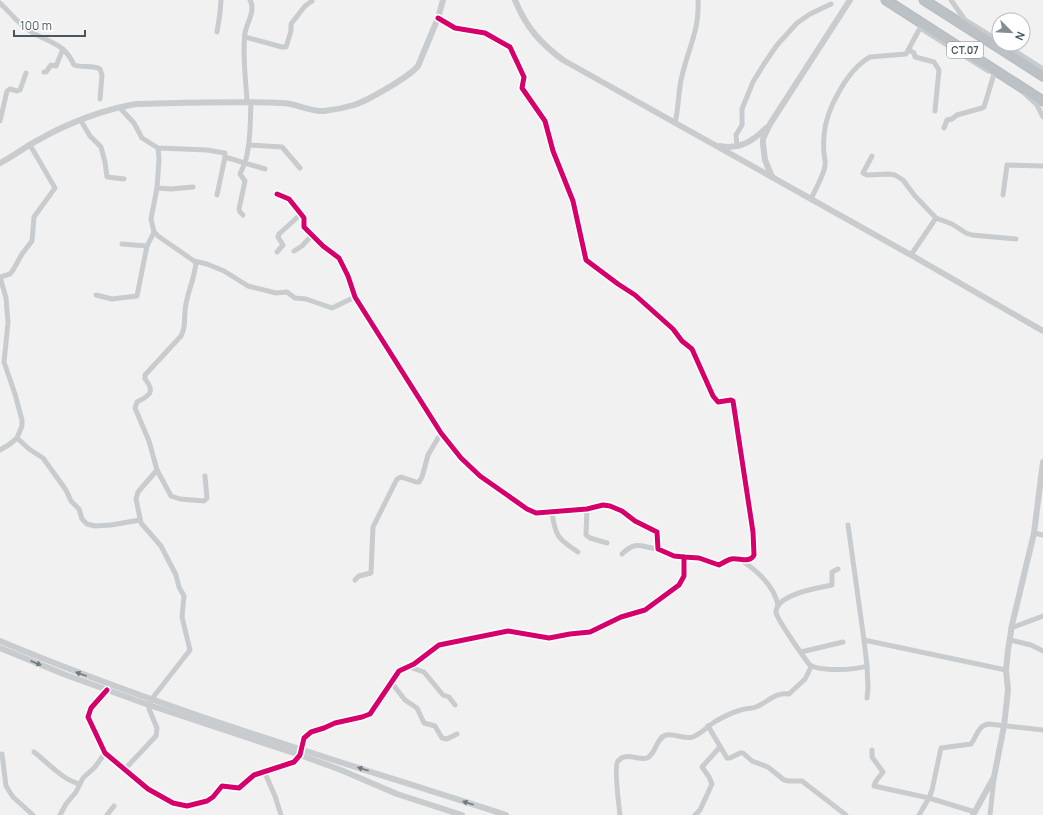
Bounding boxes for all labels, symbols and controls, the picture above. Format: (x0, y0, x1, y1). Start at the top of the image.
scale bar (14, 12, 85, 38)
north arrow (991, 12, 1031, 52)
text: 100 m (20, 17, 52, 34)
text: N (1012, 30, 1029, 43)
road number: CT.07 (947, 42, 983, 58)
one-way arrow (30, 660, 41, 666)
one-way arrow (75, 671, 87, 677)
one-way arrow (357, 766, 369, 772)
one-way arrow (462, 800, 474, 806)

